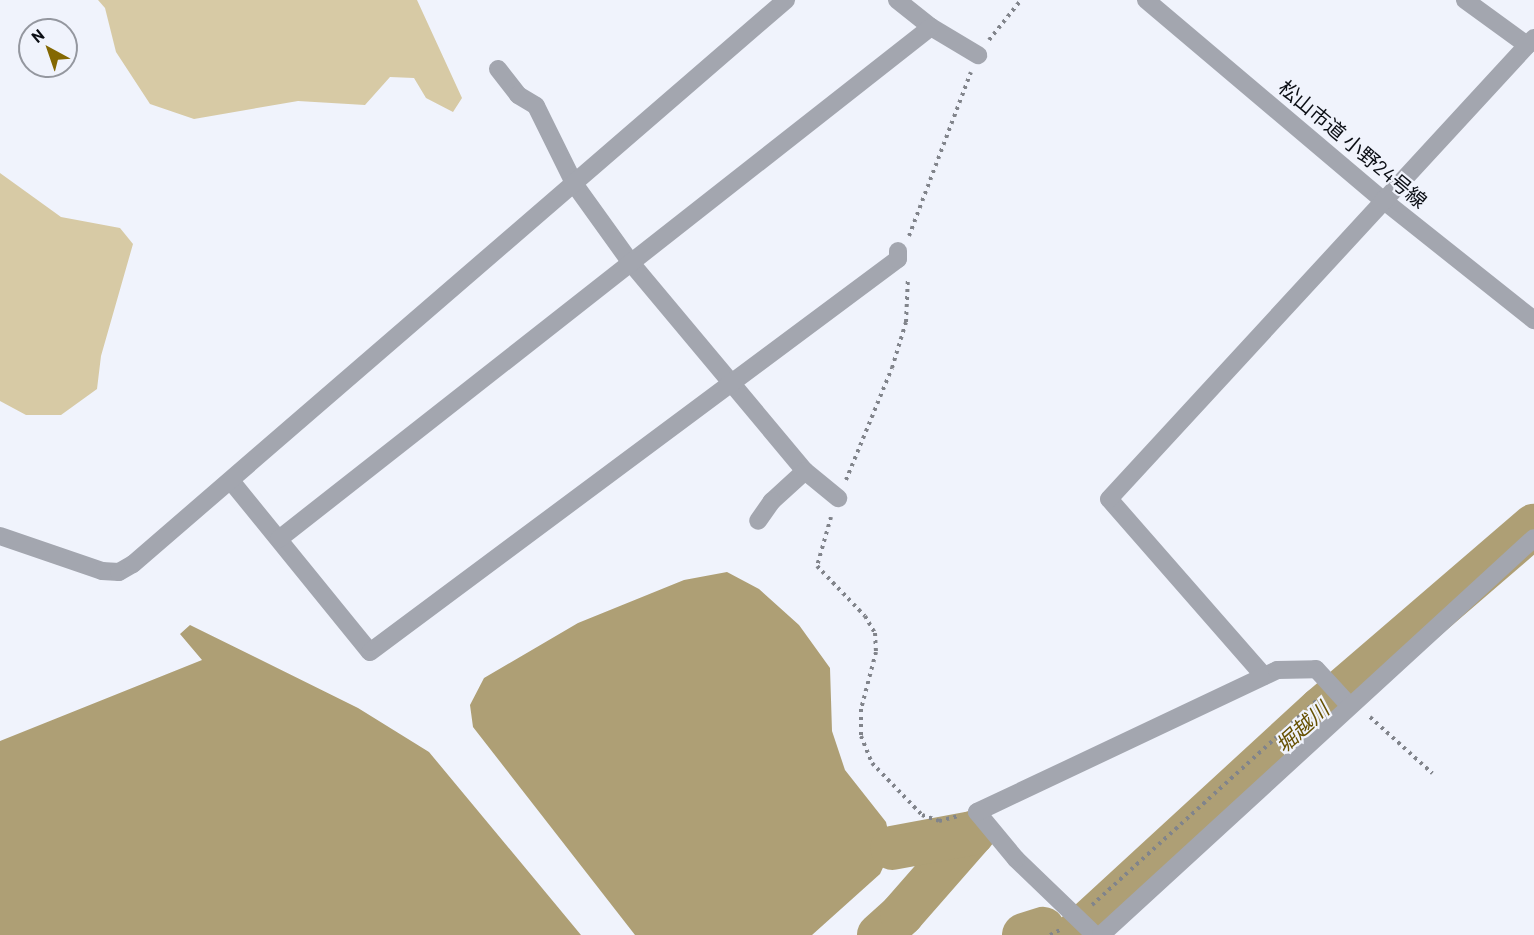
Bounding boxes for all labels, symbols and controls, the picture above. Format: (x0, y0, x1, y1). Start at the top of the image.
north arrow (18, 18, 78, 78)
text: N (27, 25, 48, 46)
street label: 松山市道 小野24号線 (1274, 75, 1432, 213)
water label: 堀越川 (1270, 697, 1334, 757)

